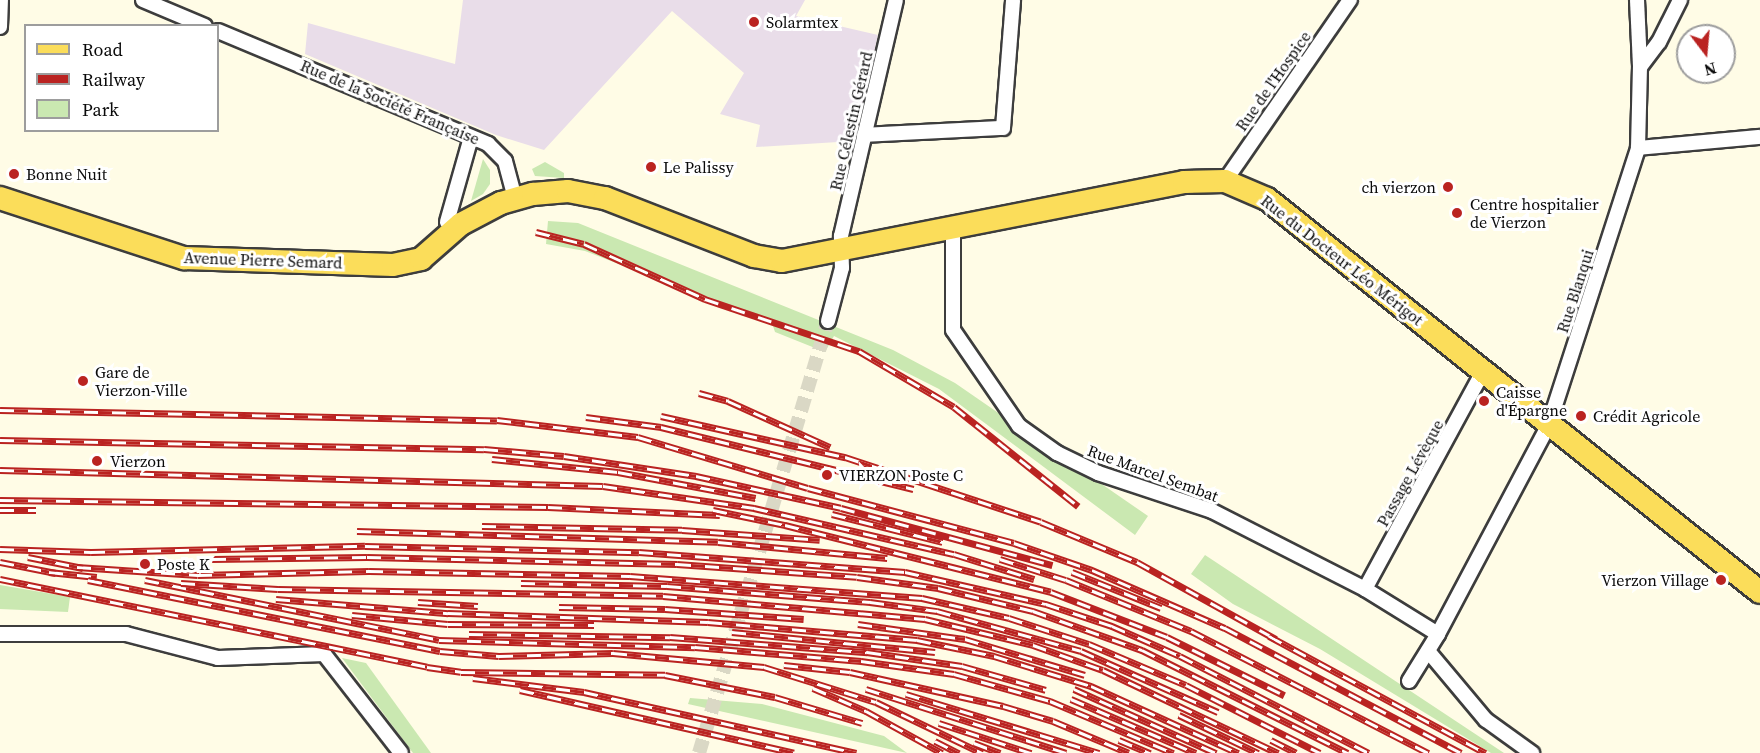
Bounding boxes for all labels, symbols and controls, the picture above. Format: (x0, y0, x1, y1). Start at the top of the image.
place label: Solarmtex (766, 12, 838, 32)
marker: Solarmtex (747, 15, 761, 29)
legend (24, 24, 219, 132)
north arrow (1676, 24, 1736, 84)
street label: Rue de l'Hospice (1231, 27, 1315, 135)
text: Road (82, 37, 123, 62)
street label: Rue Célestin Gérard (826, 50, 876, 192)
street label: Rue de la Société Française (298, 56, 482, 148)
text: N (1702, 57, 1719, 82)
text: Railway (82, 67, 145, 92)
text: Park (82, 97, 119, 122)
place label: Le Palissy (663, 157, 734, 177)
marker: Le Palissy (644, 160, 658, 174)
place label: Bonne Nuit (26, 164, 107, 184)
marker: Bonne Nuit (7, 167, 21, 181)
place label: ch vierzon (1361, 177, 1436, 197)
marker: ch vierzon (1441, 180, 1455, 194)
street label: Rue du Docteur Léo Mérigot (1257, 191, 1427, 329)
place label: Centre hospitalier de Vierzon (1470, 194, 1599, 232)
marker: Centre hospitalier de Vierzon (1448, 204, 1466, 222)
street label: Rue Blanqui (1552, 247, 1598, 335)
street label: Avenue Pierre Semard (183, 248, 343, 272)
place label: Gare de Vierzon-Ville (95, 362, 187, 400)
marker: Gare de Vierzon-Ville (76, 374, 90, 388)
place label: Caisse d'Épargne (1496, 382, 1567, 420)
marker: Caisse d'Épargne (1477, 394, 1491, 408)
place label: Crédit Agricole (1593, 406, 1700, 426)
marker: Crédit Agricole (1574, 409, 1588, 423)
street label: Passage Lévèque (1373, 416, 1447, 530)
street label: Rue Marcel Sembat (1085, 440, 1221, 506)
place label: Vierzon (110, 451, 166, 471)
marker: Vierzon (88, 452, 106, 470)
place label: VIERZON Poste C (839, 465, 963, 485)
marker: VIERZON Poste C (820, 468, 834, 482)
place label: Poste K (157, 554, 210, 574)
marker: Poste K (138, 557, 152, 571)
place label: Vierzon Village (1601, 570, 1709, 590)
marker: Vierzon Village (1714, 573, 1728, 587)

